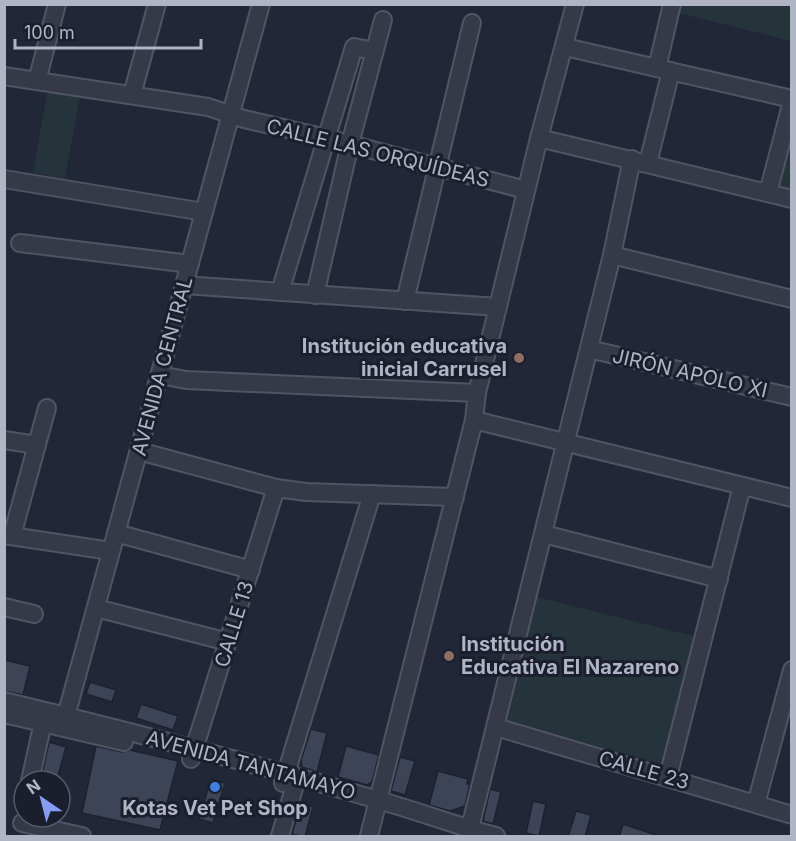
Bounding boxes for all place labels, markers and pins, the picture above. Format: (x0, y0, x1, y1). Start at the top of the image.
place label: Institución educativa inicial Carrusel (302, 334, 507, 381)
marker: Institución educativa inicial Carrusel (512, 351, 526, 365)
place label: Institución Educativa El Nazareno (461, 632, 679, 679)
marker: Institución Educativa El Nazareno (442, 649, 456, 663)
marker: Kotas Vet Pet Shop (208, 780, 222, 794)
place label: Kotas Vet Pet Shop (122, 796, 308, 820)

